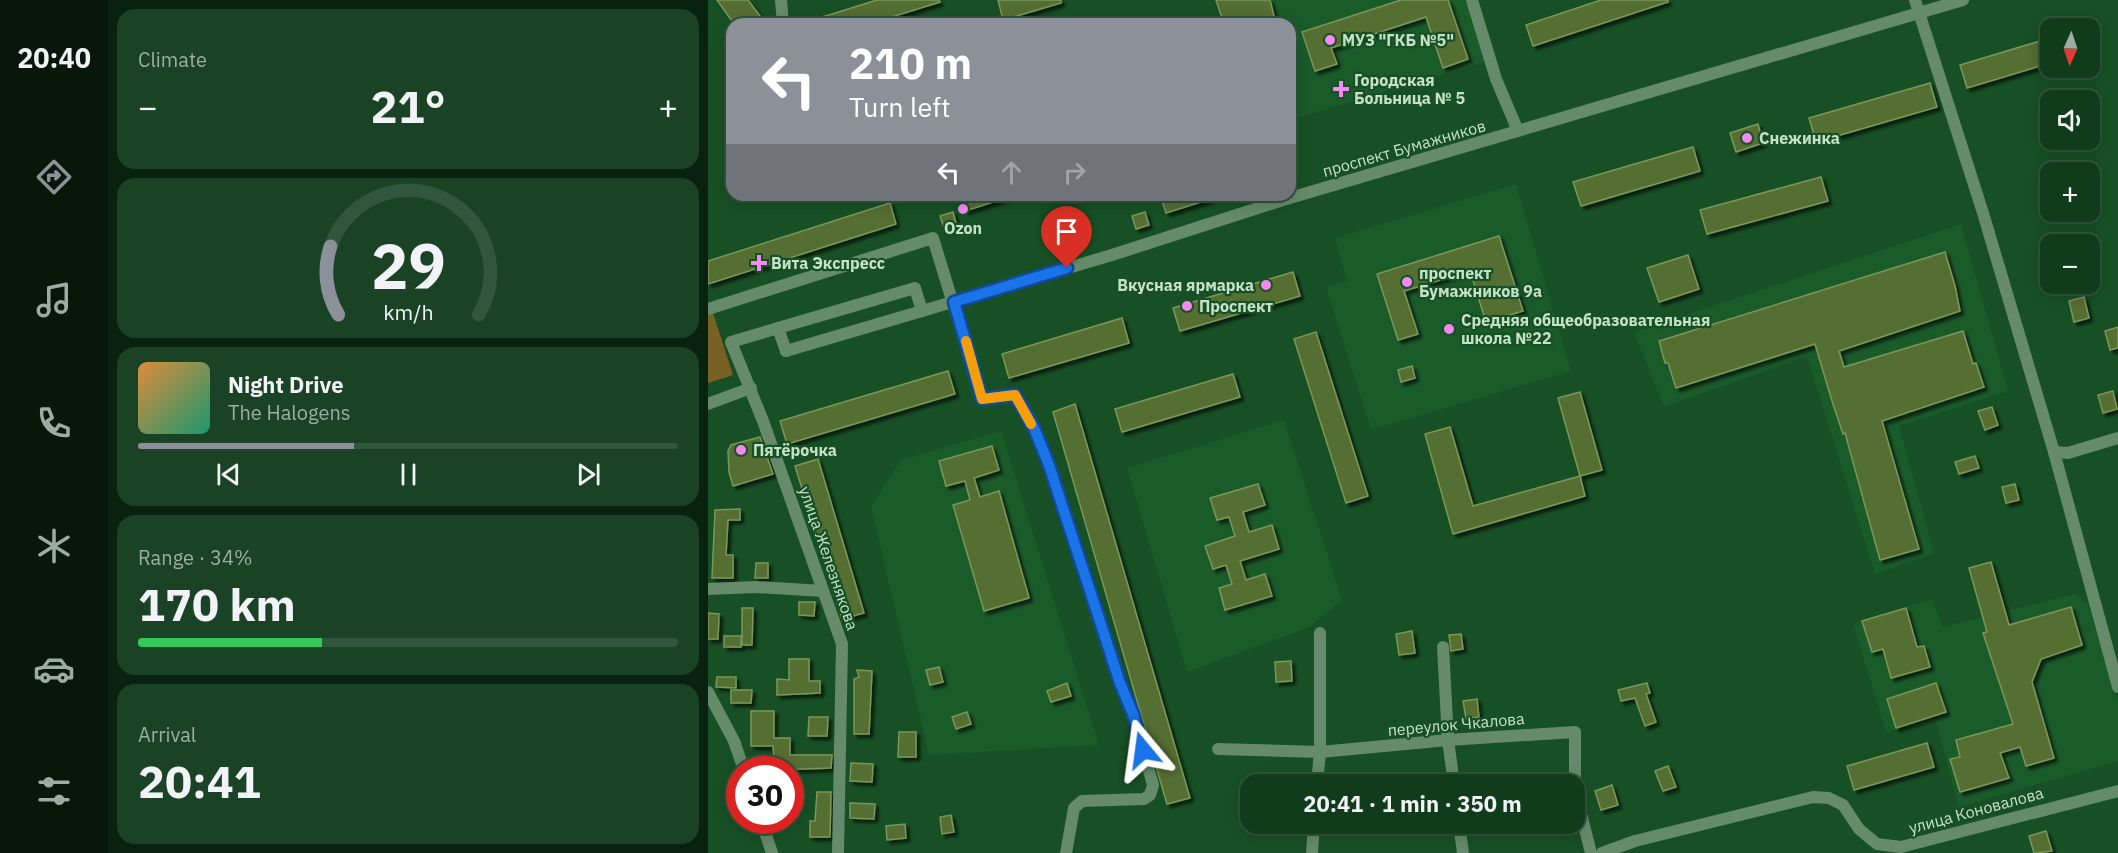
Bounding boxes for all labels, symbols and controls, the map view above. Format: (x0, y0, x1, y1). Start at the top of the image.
north arrow (2040, 18, 2100, 78)
map controls (2040, 18, 2100, 294)
place label: МУЗ "ГКБ №5" (1342, 30, 1454, 50)
marker: МУЗ "ГКБ №5" (1323, 33, 1337, 47)
text: 210 m (849, 36, 972, 91)
text: 20:40 (17, 40, 91, 75)
icon: left (750, 42, 828, 120)
text: Climate (138, 46, 207, 73)
place label: Городская Больница № 5 (1354, 70, 1465, 108)
text: 21° (370, 77, 446, 135)
marker: Городская Больница № 5 (1332, 80, 1350, 98)
text: − (138, 85, 158, 128)
text: + (658, 85, 678, 128)
text: Turn left (849, 89, 950, 124)
button: sound (2040, 90, 2100, 150)
street label: проспект Бумажников (1320, 115, 1488, 181)
place label: Снежинка (1759, 128, 1840, 148)
marker: Снежинка (1740, 131, 1754, 145)
icon: directions (33, 156, 75, 198)
icon: left (932, 156, 965, 189)
icon: ahead (995, 156, 1028, 189)
icon: right (1058, 156, 1091, 189)
button: + (2040, 162, 2100, 222)
marker: Ozon (956, 202, 970, 216)
pin (1041, 206, 1092, 268)
icon: arrive (1050, 215, 1083, 248)
place label: Ozon (944, 218, 982, 238)
text: 29 (371, 225, 445, 306)
button: − (2040, 234, 2100, 294)
place label: Вита Экспресс (771, 253, 885, 273)
marker: Вита Экспресс (752, 256, 766, 270)
place label: проспект Бумажников 9а (1419, 263, 1542, 301)
place label: Вкусная ярмарка (1117, 275, 1254, 295)
marker: проспект Бумажников 9а (1400, 275, 1414, 289)
marker: Вкусная ярмарка (1259, 278, 1273, 292)
icon: music (33, 279, 75, 321)
place label: Проспект (1199, 296, 1273, 316)
text: km/h (383, 298, 433, 326)
marker: Проспект (1180, 299, 1194, 313)
place label: Средняя общеобразовательная школа №22 (1461, 310, 1710, 348)
marker: Средняя общеобразовательная школа №22 (1442, 322, 1456, 336)
text: Night Drive (228, 370, 344, 399)
text: The Halogens (228, 399, 350, 426)
icon: phone (33, 402, 75, 444)
place label: Пятёрочка (753, 440, 837, 460)
marker: Пятёрочка (734, 443, 748, 457)
icon: previous (212, 458, 245, 491)
icon: pause (392, 458, 425, 491)
icon: next (572, 458, 605, 491)
street label: улица Железнякова (795, 483, 863, 633)
icon: climate (33, 525, 75, 567)
text: Range · 34% (138, 544, 253, 571)
text: 170 km (138, 575, 296, 633)
icon: car (33, 648, 75, 690)
street label: переулок Чкалова (1387, 708, 1526, 740)
position arrow (1111, 718, 1175, 782)
text: Arrival (138, 721, 196, 748)
text: 20:41 (138, 752, 261, 810)
speed limit sign: 30 (726, 756, 804, 834)
icon: filters (33, 770, 75, 812)
street label: улица Коновалова (1906, 782, 2046, 838)
text: 20:41 · 1 min · 350 m (1303, 789, 1522, 818)

